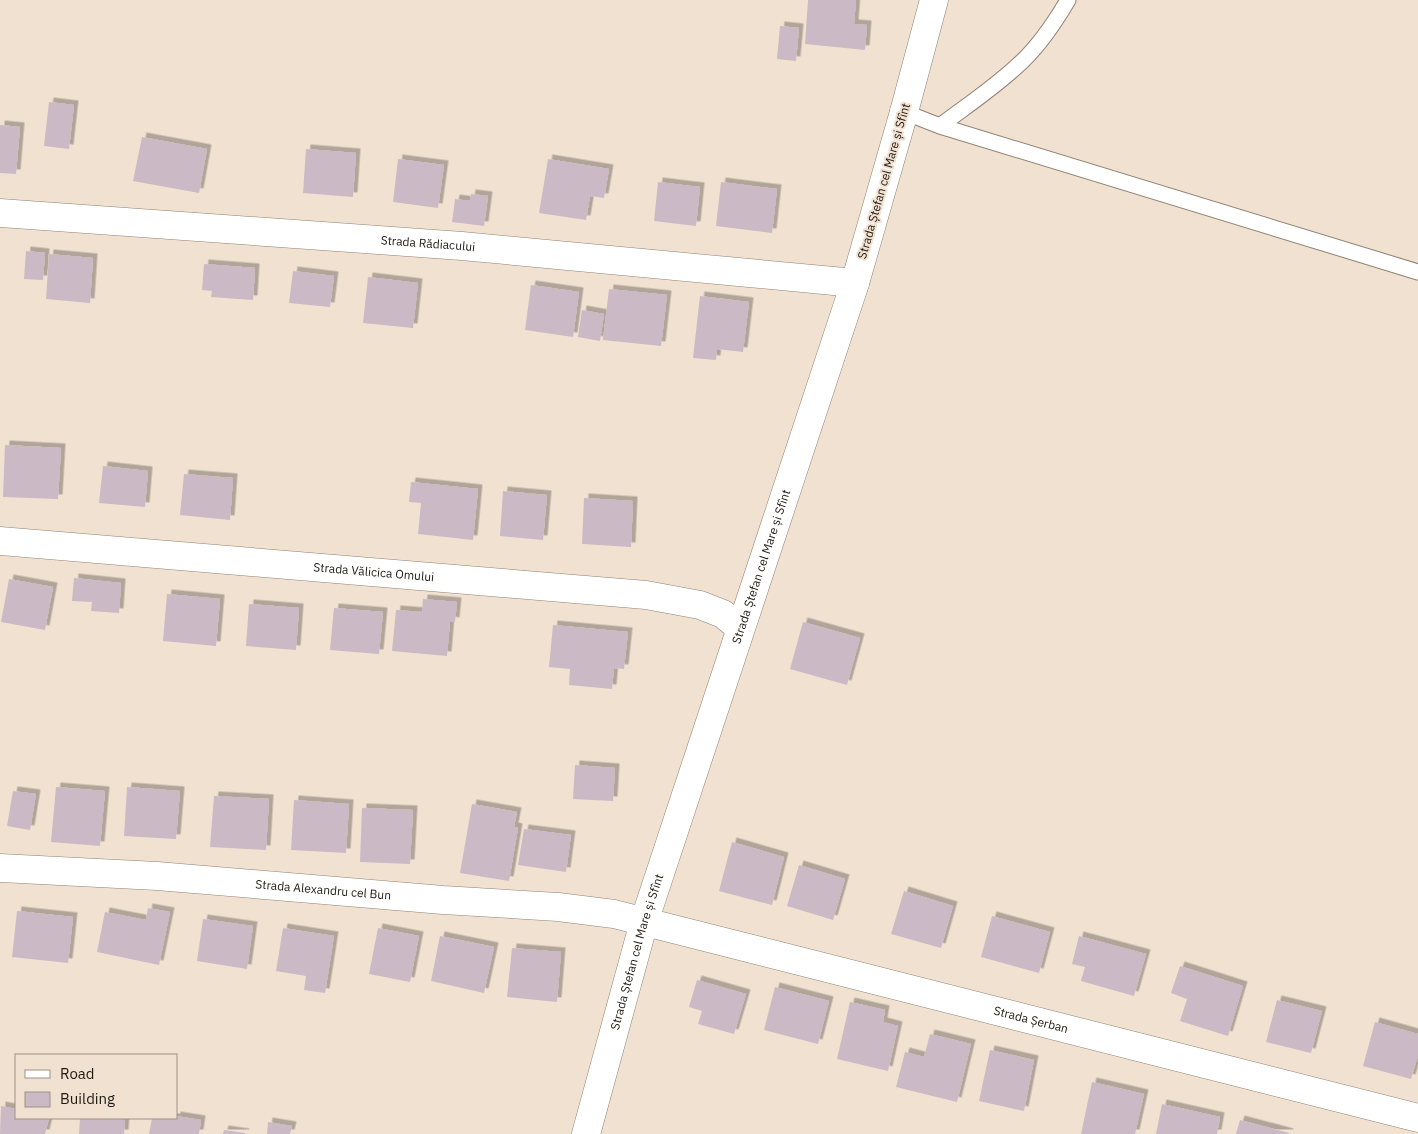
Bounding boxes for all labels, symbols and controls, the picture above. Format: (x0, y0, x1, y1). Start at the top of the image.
street label: Strada Ștefan cel Mare și Sfînt (854, 101, 913, 260)
street label: Strada Rădiacului (380, 232, 476, 254)
street label: Strada Ștefan cel Mare și Sfînt (728, 487, 793, 646)
street label: Strada Vălicica Omului (313, 559, 435, 584)
street label: Strada Ștefan cel Mare și Sfînt (607, 872, 666, 1031)
street label: Strada Alexandru cel Bun (255, 876, 392, 903)
street label: Strada Șerban (992, 1003, 1070, 1036)
legend (15, 1054, 178, 1119)
text: Road (60, 1064, 95, 1083)
text: Building (60, 1089, 115, 1108)

